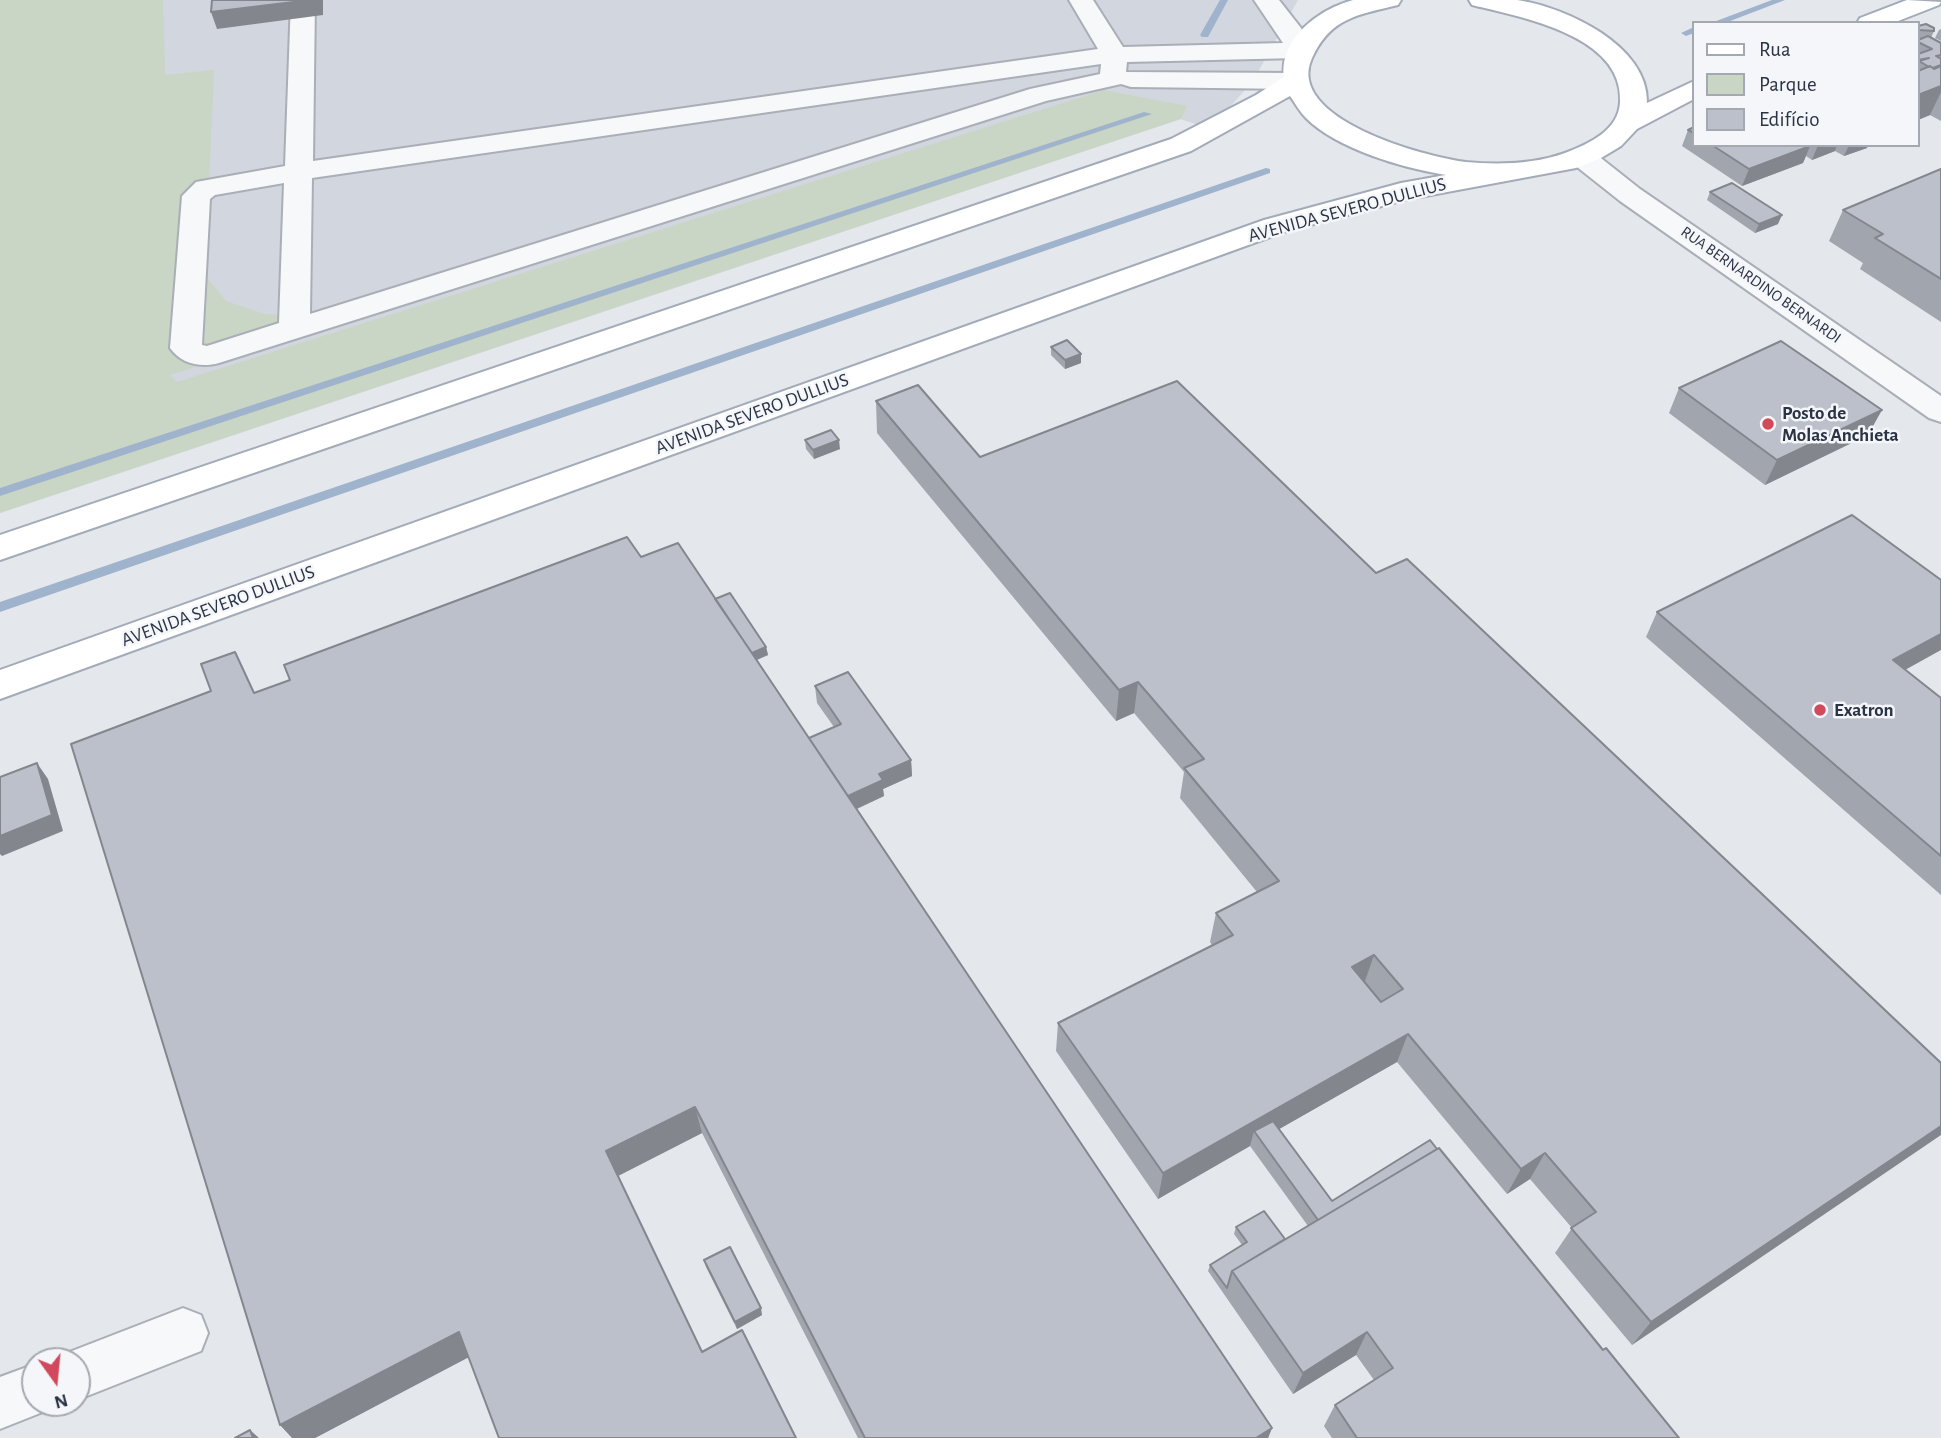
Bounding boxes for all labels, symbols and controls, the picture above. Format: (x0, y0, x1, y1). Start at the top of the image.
legend (1692, 21, 1920, 147)
text: Rua (1759, 39, 1791, 60)
text: Parque (1759, 74, 1817, 95)
text: Edifício (1759, 109, 1819, 130)
street label: AVENIDA SEVERO DULLIUS (1245, 173, 1449, 247)
street label: RUA BERNARDINO BERNARDI (1677, 222, 1845, 348)
street label: AVENIDA SEVERO DULLIUS (652, 368, 852, 460)
place label: Posto de Molas Anchieta (1782, 402, 1899, 446)
marker: Posto de Molas Anchieta (1760, 416, 1776, 432)
street label: AVENIDA SEVERO DULLIUS (118, 560, 318, 652)
place label: Exatron (1834, 699, 1894, 721)
marker: Exatron (1812, 702, 1828, 718)
north arrow (21, 1347, 91, 1417)
text: N (52, 1390, 70, 1412)

